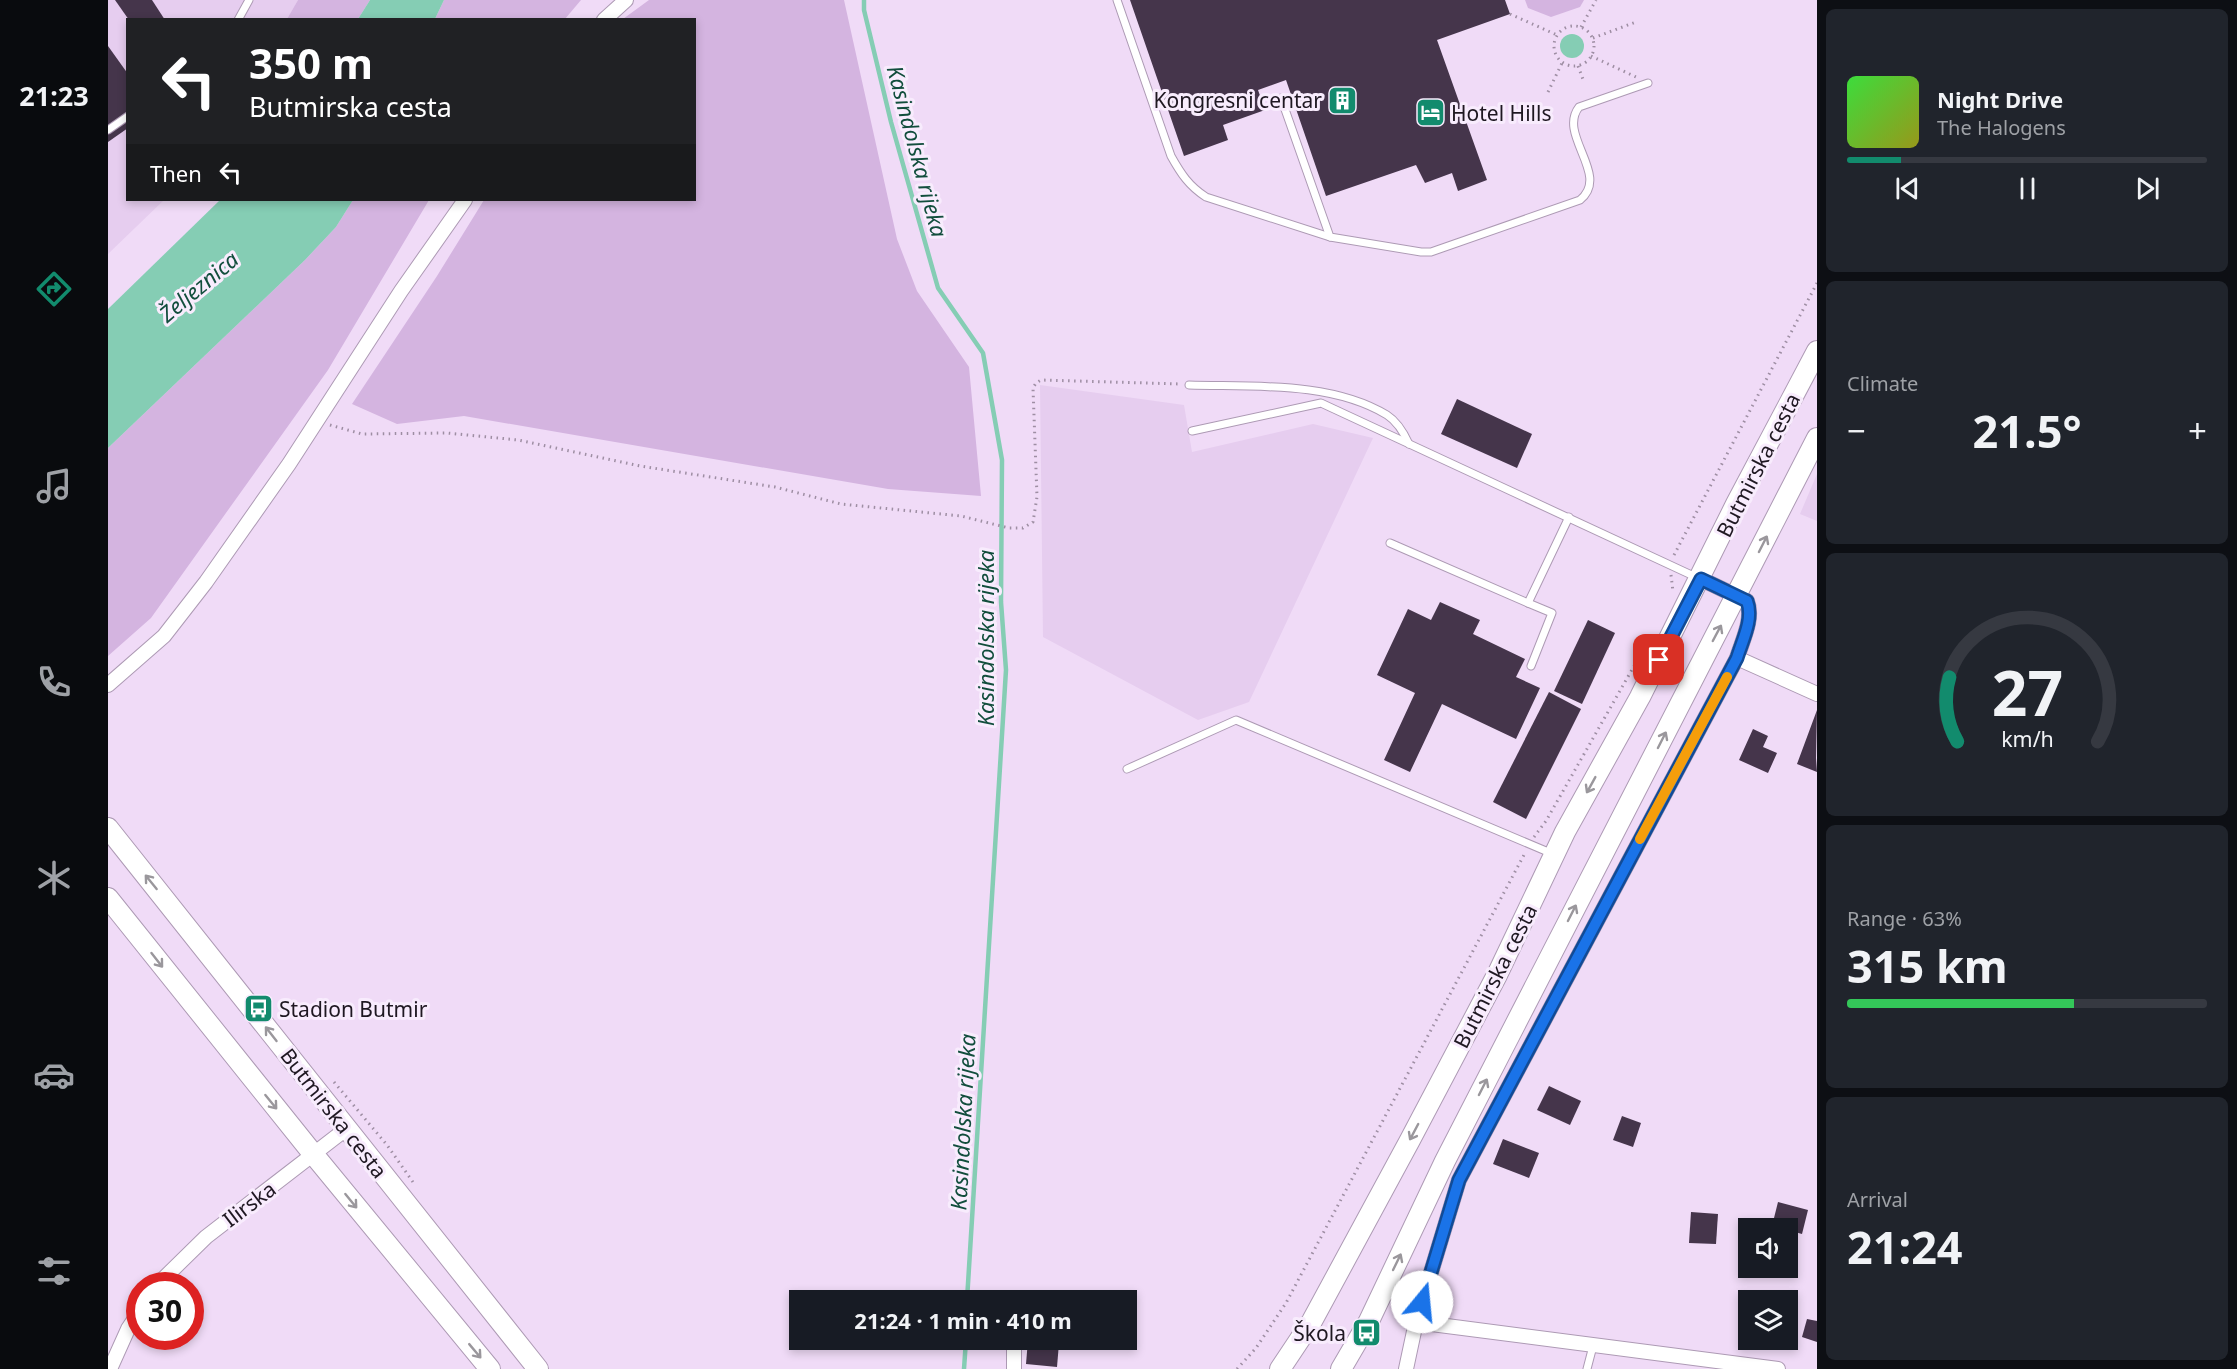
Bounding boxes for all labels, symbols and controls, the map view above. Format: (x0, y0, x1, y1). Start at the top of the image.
text: 350 m (249, 34, 373, 91)
icon: left (150, 42, 228, 120)
water label: Kasindolska rijeka (881, 62, 955, 241)
text: 21:23 (19, 77, 89, 114)
building icon: Kongresni centar (1327, 84, 1359, 116)
text: Night Drive (1937, 84, 2063, 114)
place label: Kongresni centar (1153, 86, 1322, 114)
text: Butmirska cesta (249, 88, 452, 125)
hotel icon: Hotel Hills (1414, 97, 1446, 129)
place label: Hotel Hills (1451, 99, 1551, 127)
text: The Halogens (1937, 114, 2066, 141)
icon: left (214, 156, 247, 189)
text: Then (150, 158, 202, 188)
icon: previous (1891, 172, 1924, 205)
icon: pause (2011, 172, 2044, 205)
icon: next (2131, 172, 2164, 205)
water label: Željeznica (151, 244, 245, 329)
icon: directions (33, 268, 75, 310)
text: Climate (1847, 370, 1918, 397)
street label: Butmirska cesta (1710, 388, 1806, 542)
text: 21.5° (1973, 400, 2081, 461)
text: − (1847, 408, 1866, 453)
text: + (2188, 408, 2207, 453)
icon: music (33, 465, 75, 507)
one-way arrow (1758, 536, 1770, 554)
water label: Kasindolska rijeka (970, 549, 1000, 726)
one-way arrow (1711, 625, 1723, 642)
pin (1633, 634, 1684, 685)
icon: arrive (1642, 643, 1675, 676)
text: 27 (1991, 649, 2063, 734)
icon: phone (33, 661, 75, 703)
text: km/h (2001, 724, 2053, 753)
one-way arrow (1656, 731, 1668, 749)
one-way arrow (1585, 776, 1597, 793)
icon: climate (33, 857, 75, 899)
one-way arrow (144, 874, 157, 890)
street label: Butmirska cesta (1447, 899, 1543, 1053)
one-way arrow (1566, 905, 1578, 922)
text: Range · 63% (1847, 905, 1962, 932)
text: 315 km (1847, 935, 2008, 996)
one-way arrow (151, 952, 164, 968)
bus stop icon: Stadion Butmir (242, 993, 274, 1025)
place label: Stadion Butmir (279, 995, 428, 1023)
one-way arrow (265, 1026, 278, 1042)
water label: Kasindolska rijeka (942, 1033, 982, 1211)
street label: Butmirska cesta (274, 1042, 394, 1184)
icon: car (33, 1054, 75, 1096)
one-way arrow (1478, 1078, 1489, 1096)
one-way arrow (265, 1094, 278, 1110)
one-way arrow (1408, 1123, 1420, 1140)
street label: Ilirska (217, 1175, 281, 1233)
text: Arrival (1847, 1186, 1908, 1213)
one-way arrow (344, 1192, 357, 1208)
text: 21:24 (1847, 1216, 1963, 1277)
map controls (1738, 1218, 1798, 1350)
button: sound (1738, 1218, 1798, 1278)
icon: filters (33, 1250, 75, 1292)
one-way arrow (1392, 1253, 1404, 1271)
position arrow (1390, 1270, 1454, 1334)
speed limit sign: 30 (126, 1272, 204, 1350)
button: layers (1738, 1290, 1798, 1350)
text: 21:24 · 1 min · 410 m (854, 1305, 1072, 1335)
bus stop icon: Škola (1351, 1317, 1383, 1349)
place label: Škola (1293, 1319, 1346, 1347)
one-way arrow (468, 1343, 482, 1358)

